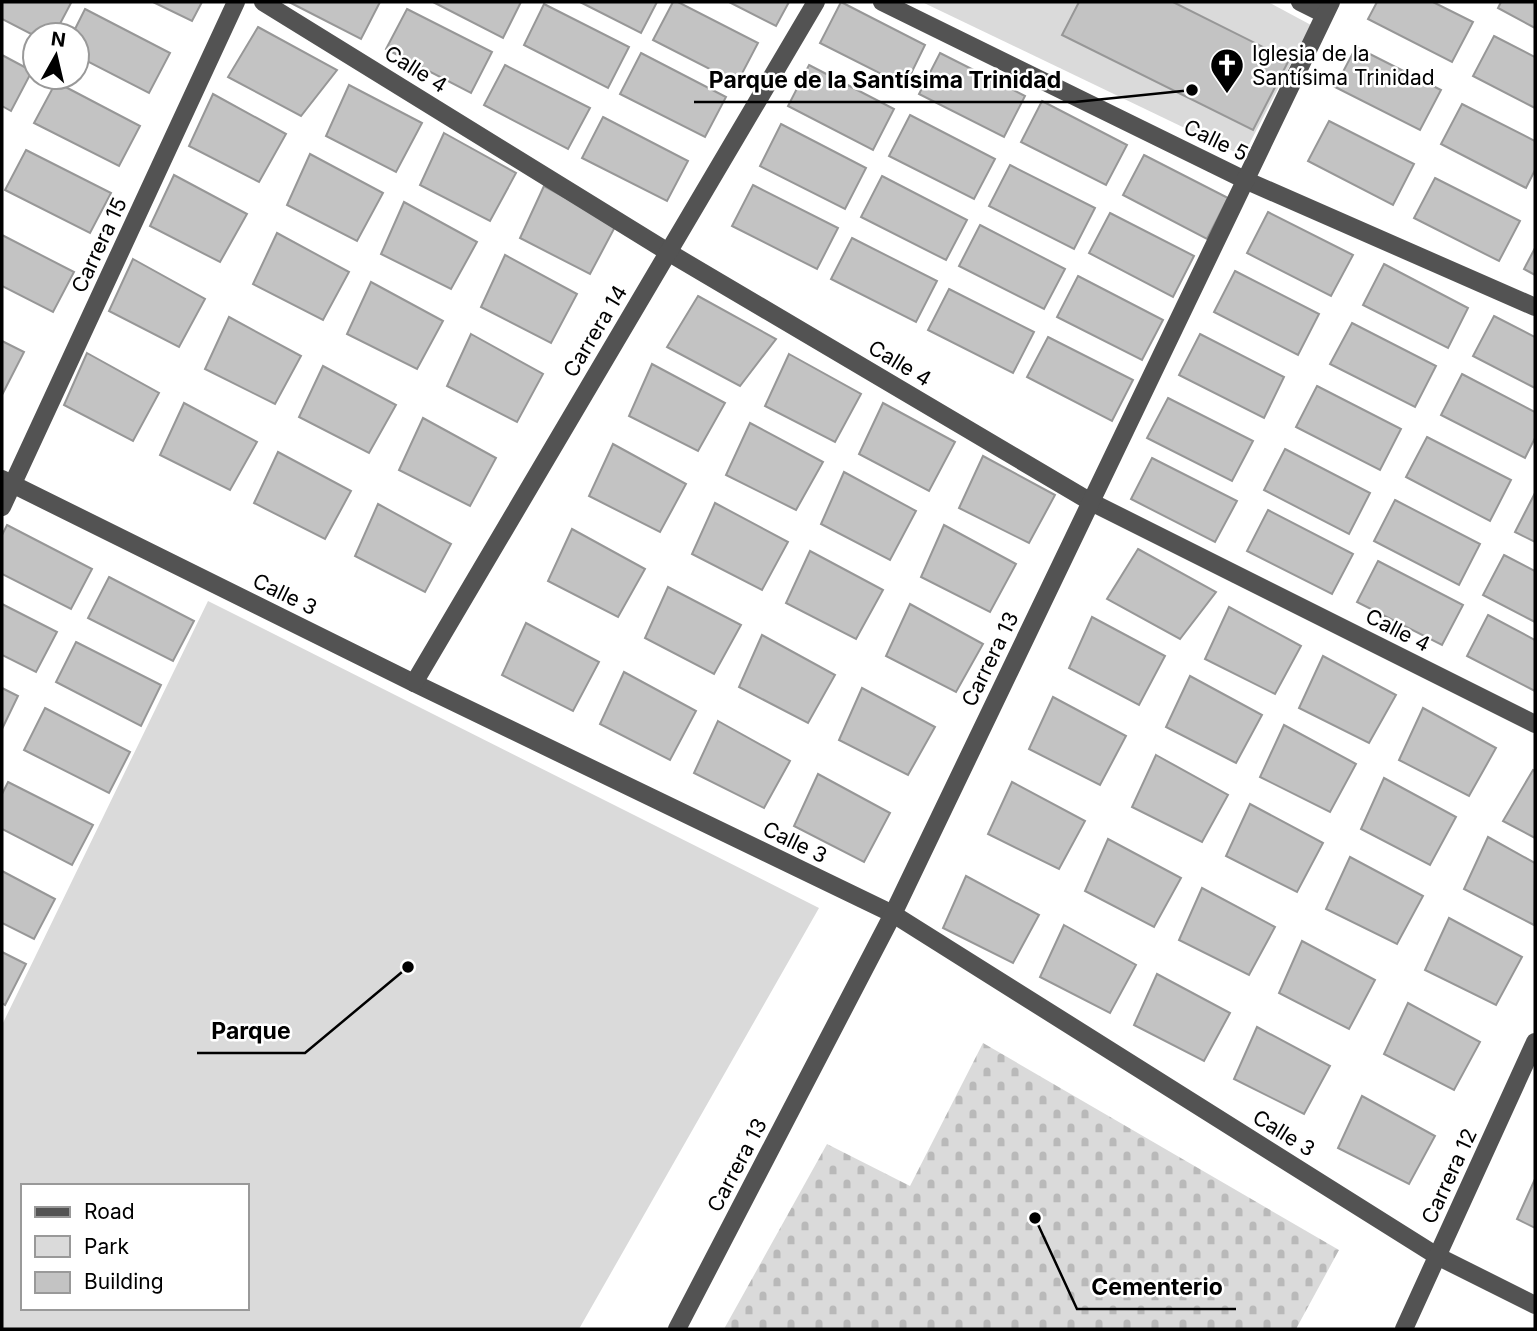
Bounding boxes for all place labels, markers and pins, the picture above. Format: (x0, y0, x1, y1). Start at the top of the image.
place label: Iglesia de la Santísima Trinidad (1252, 41, 1435, 90)
church icon: Iglesia de la Santísima Trinidad (1208, 46, 1246, 95)
callout: Parque de la Santísima Trinidad (694, 58, 1075, 102)
callout: Parque (197, 1009, 305, 1053)
callout: Cementerio (1077, 1265, 1236, 1309)

